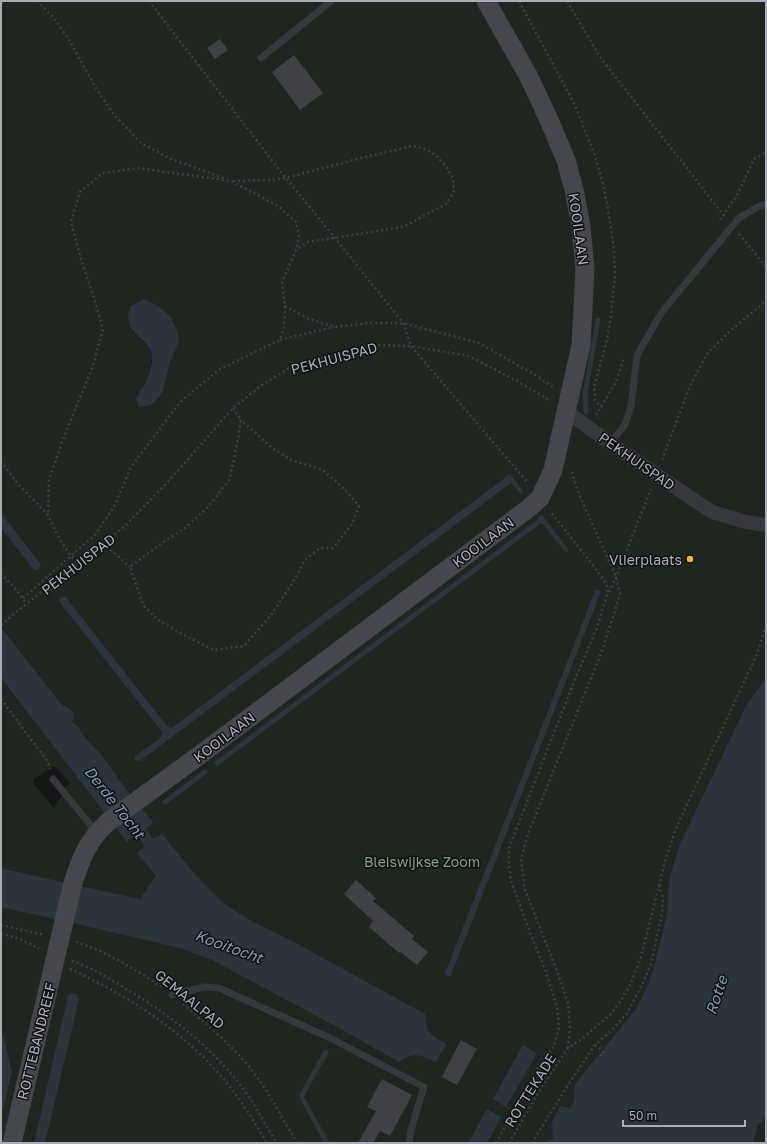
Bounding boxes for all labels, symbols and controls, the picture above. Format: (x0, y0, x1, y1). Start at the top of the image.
street label: KOOILAAN (566, 192, 592, 266)
street label: PEKHUISPAD (289, 338, 379, 378)
street label: PEKHUISPAD (596, 429, 678, 493)
street label: KOOILAAN (449, 513, 517, 571)
street label: PEKHUISPAD (38, 530, 118, 598)
place label: Vlierplaats (609, 551, 682, 568)
marker: Vlierplaats (685, 554, 695, 564)
street label: KOOILAAN (190, 708, 258, 766)
water label: Derde Tocht (81, 762, 150, 843)
park label: Bleiswijkse Zoom (364, 853, 480, 870)
water label: Kooitocht (193, 926, 267, 967)
street label: GEMAALPAD (152, 966, 228, 1032)
water label: Rotte (701, 972, 731, 1017)
street label: ROTTEBANDREEF (13, 981, 59, 1101)
street label: ROTTEKADE (501, 1050, 559, 1130)
scale bar (623, 1102, 745, 1128)
text: 50 m (629, 1108, 657, 1123)

